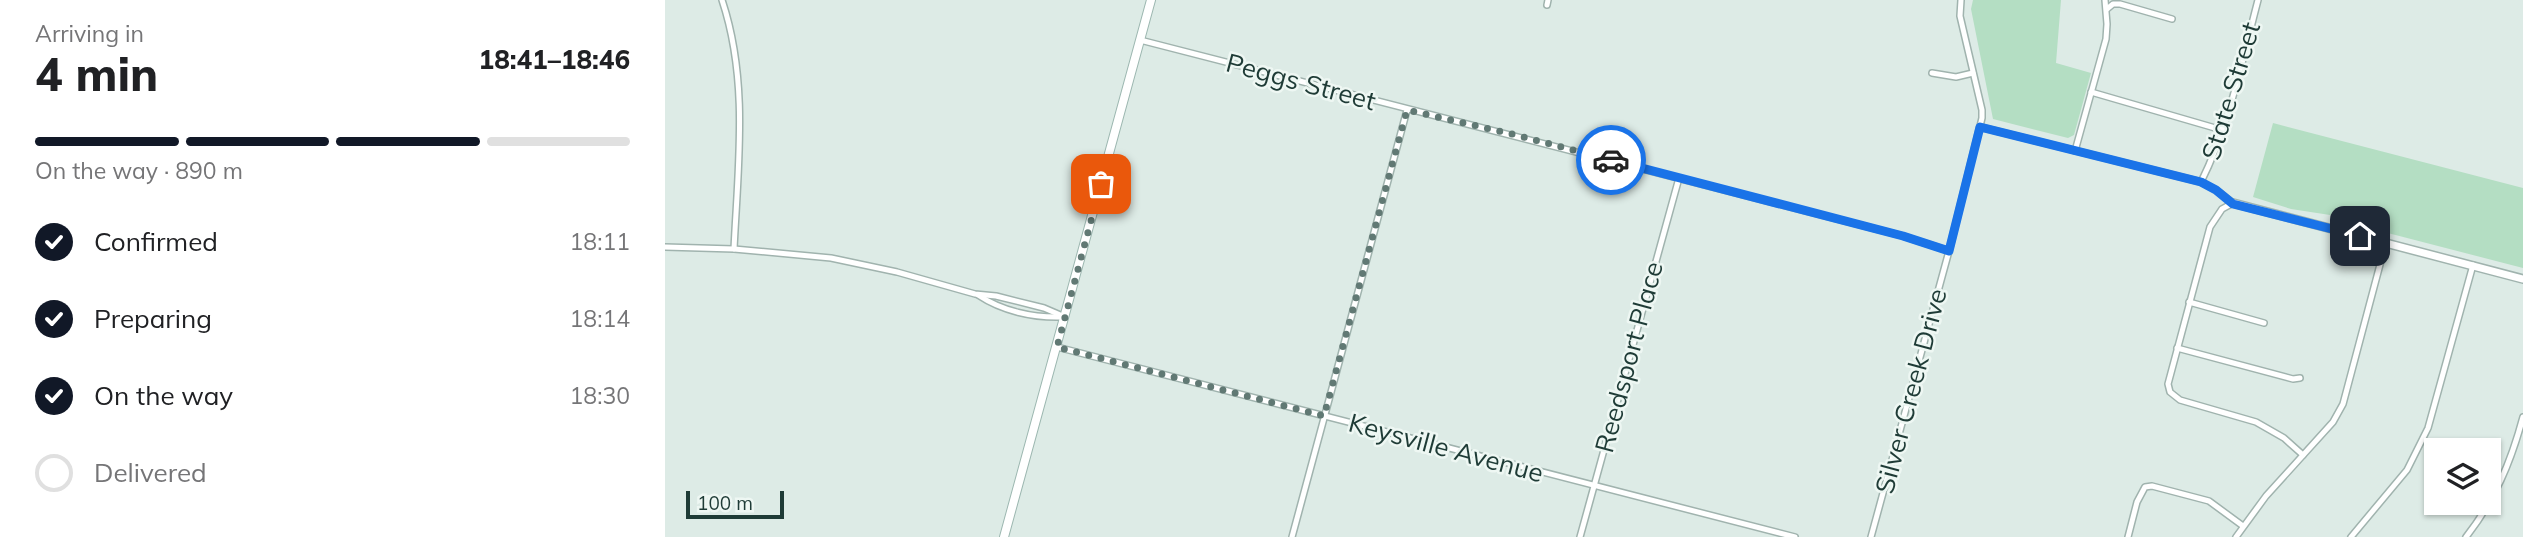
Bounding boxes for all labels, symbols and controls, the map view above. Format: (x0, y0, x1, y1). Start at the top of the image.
street label: State Street (2194, 18, 2267, 164)
text: Arriving in (35, 19, 144, 48)
text: 18:41–18:46 (479, 43, 630, 76)
text: 4 min (35, 45, 158, 103)
street label: Peggs Street (1223, 46, 1380, 117)
courier (1576, 125, 1646, 195)
icon: car (1592, 141, 1630, 179)
pin (1071, 154, 1131, 214)
text: On the way · 890 m (35, 156, 243, 185)
icon: bag (1082, 165, 1120, 203)
pin (2330, 206, 2390, 266)
icon: home (2341, 217, 2379, 255)
icon: check (35, 223, 73, 261)
text: Confirmed (94, 225, 218, 258)
text: 18:11 (570, 227, 630, 256)
street label: Reedsport Place (1587, 258, 1670, 456)
street label: Silver Creek Drive (1867, 285, 1954, 497)
icon: check (35, 300, 73, 338)
text: Preparing (94, 302, 212, 335)
text: 18:14 (570, 304, 630, 333)
icon: check (35, 377, 73, 415)
text: On the way (94, 379, 233, 412)
text: 18:30 (570, 381, 630, 410)
street label: Keysville Avenue (1345, 406, 1547, 489)
map controls (2424, 438, 2501, 515)
button: layers (2424, 438, 2501, 515)
text: Delivered (94, 456, 207, 489)
scale bar (686, 488, 784, 520)
text: 100 m (697, 491, 753, 515)

